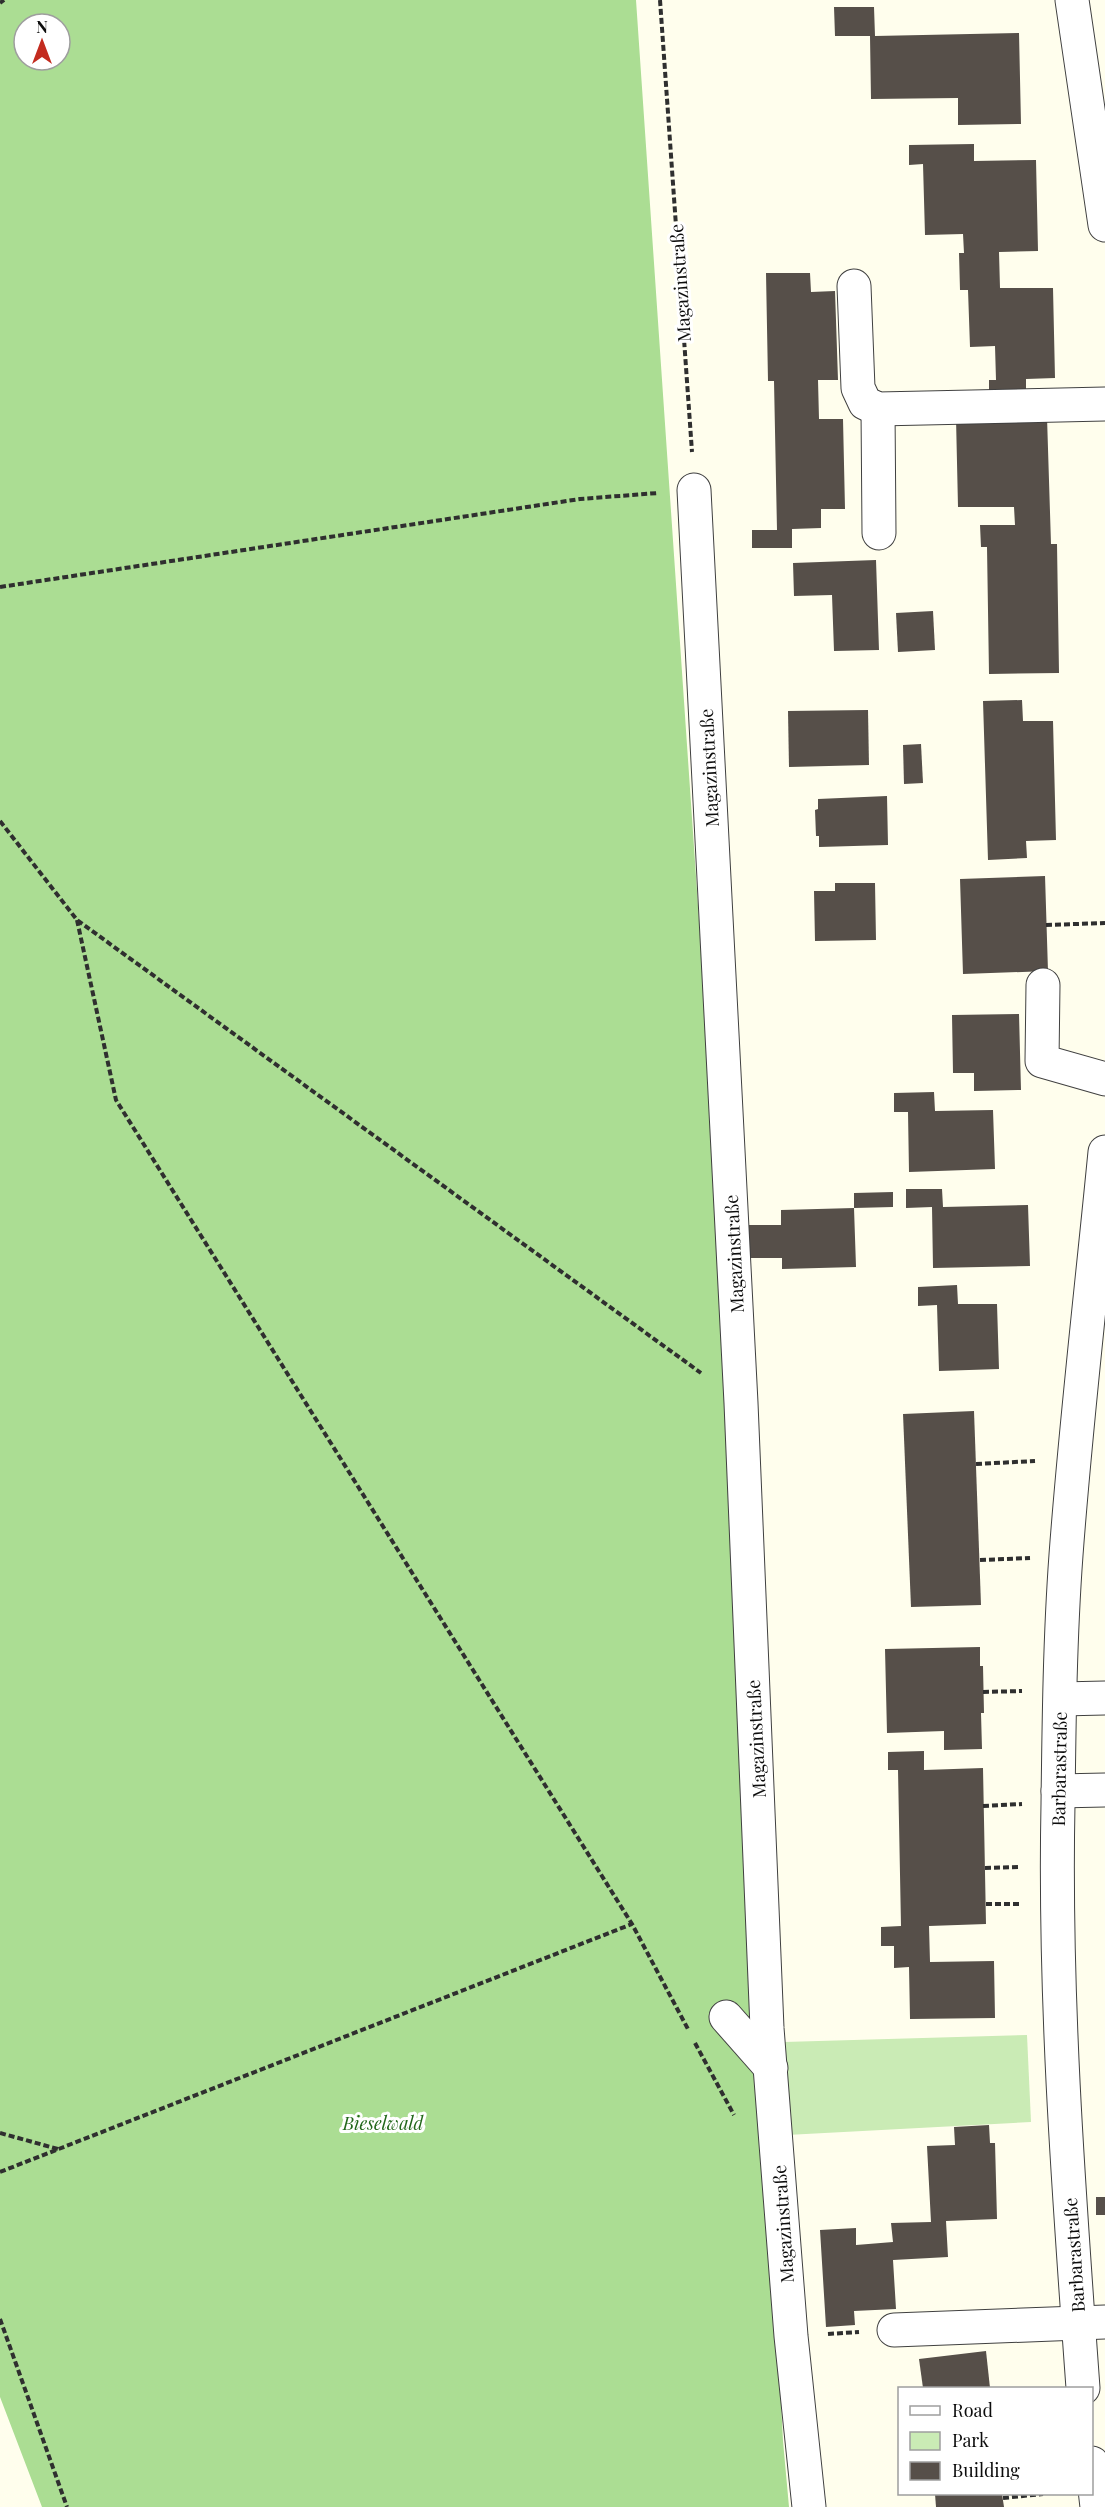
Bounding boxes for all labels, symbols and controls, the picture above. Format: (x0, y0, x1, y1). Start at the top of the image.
north arrow (12, 12, 72, 72)
text: N (36, 16, 48, 37)
street label: Magazinstraße (664, 223, 696, 343)
street label: Magazinstraße (694, 708, 724, 828)
street label: Magazinstraße (719, 1194, 749, 1314)
street label: Magazinstraße (741, 1679, 771, 1799)
street label: Barbarastraße (1046, 1711, 1072, 1827)
park label: Bieselwald (342, 2111, 425, 2135)
street label: Magazinstraße (767, 2164, 799, 2284)
street label: Barbarastraße (1058, 2197, 1090, 2313)
legend (898, 2387, 1093, 2495)
text: Road (952, 2398, 993, 2422)
text: Park (952, 2428, 989, 2452)
text: Building (952, 2458, 1020, 2482)

